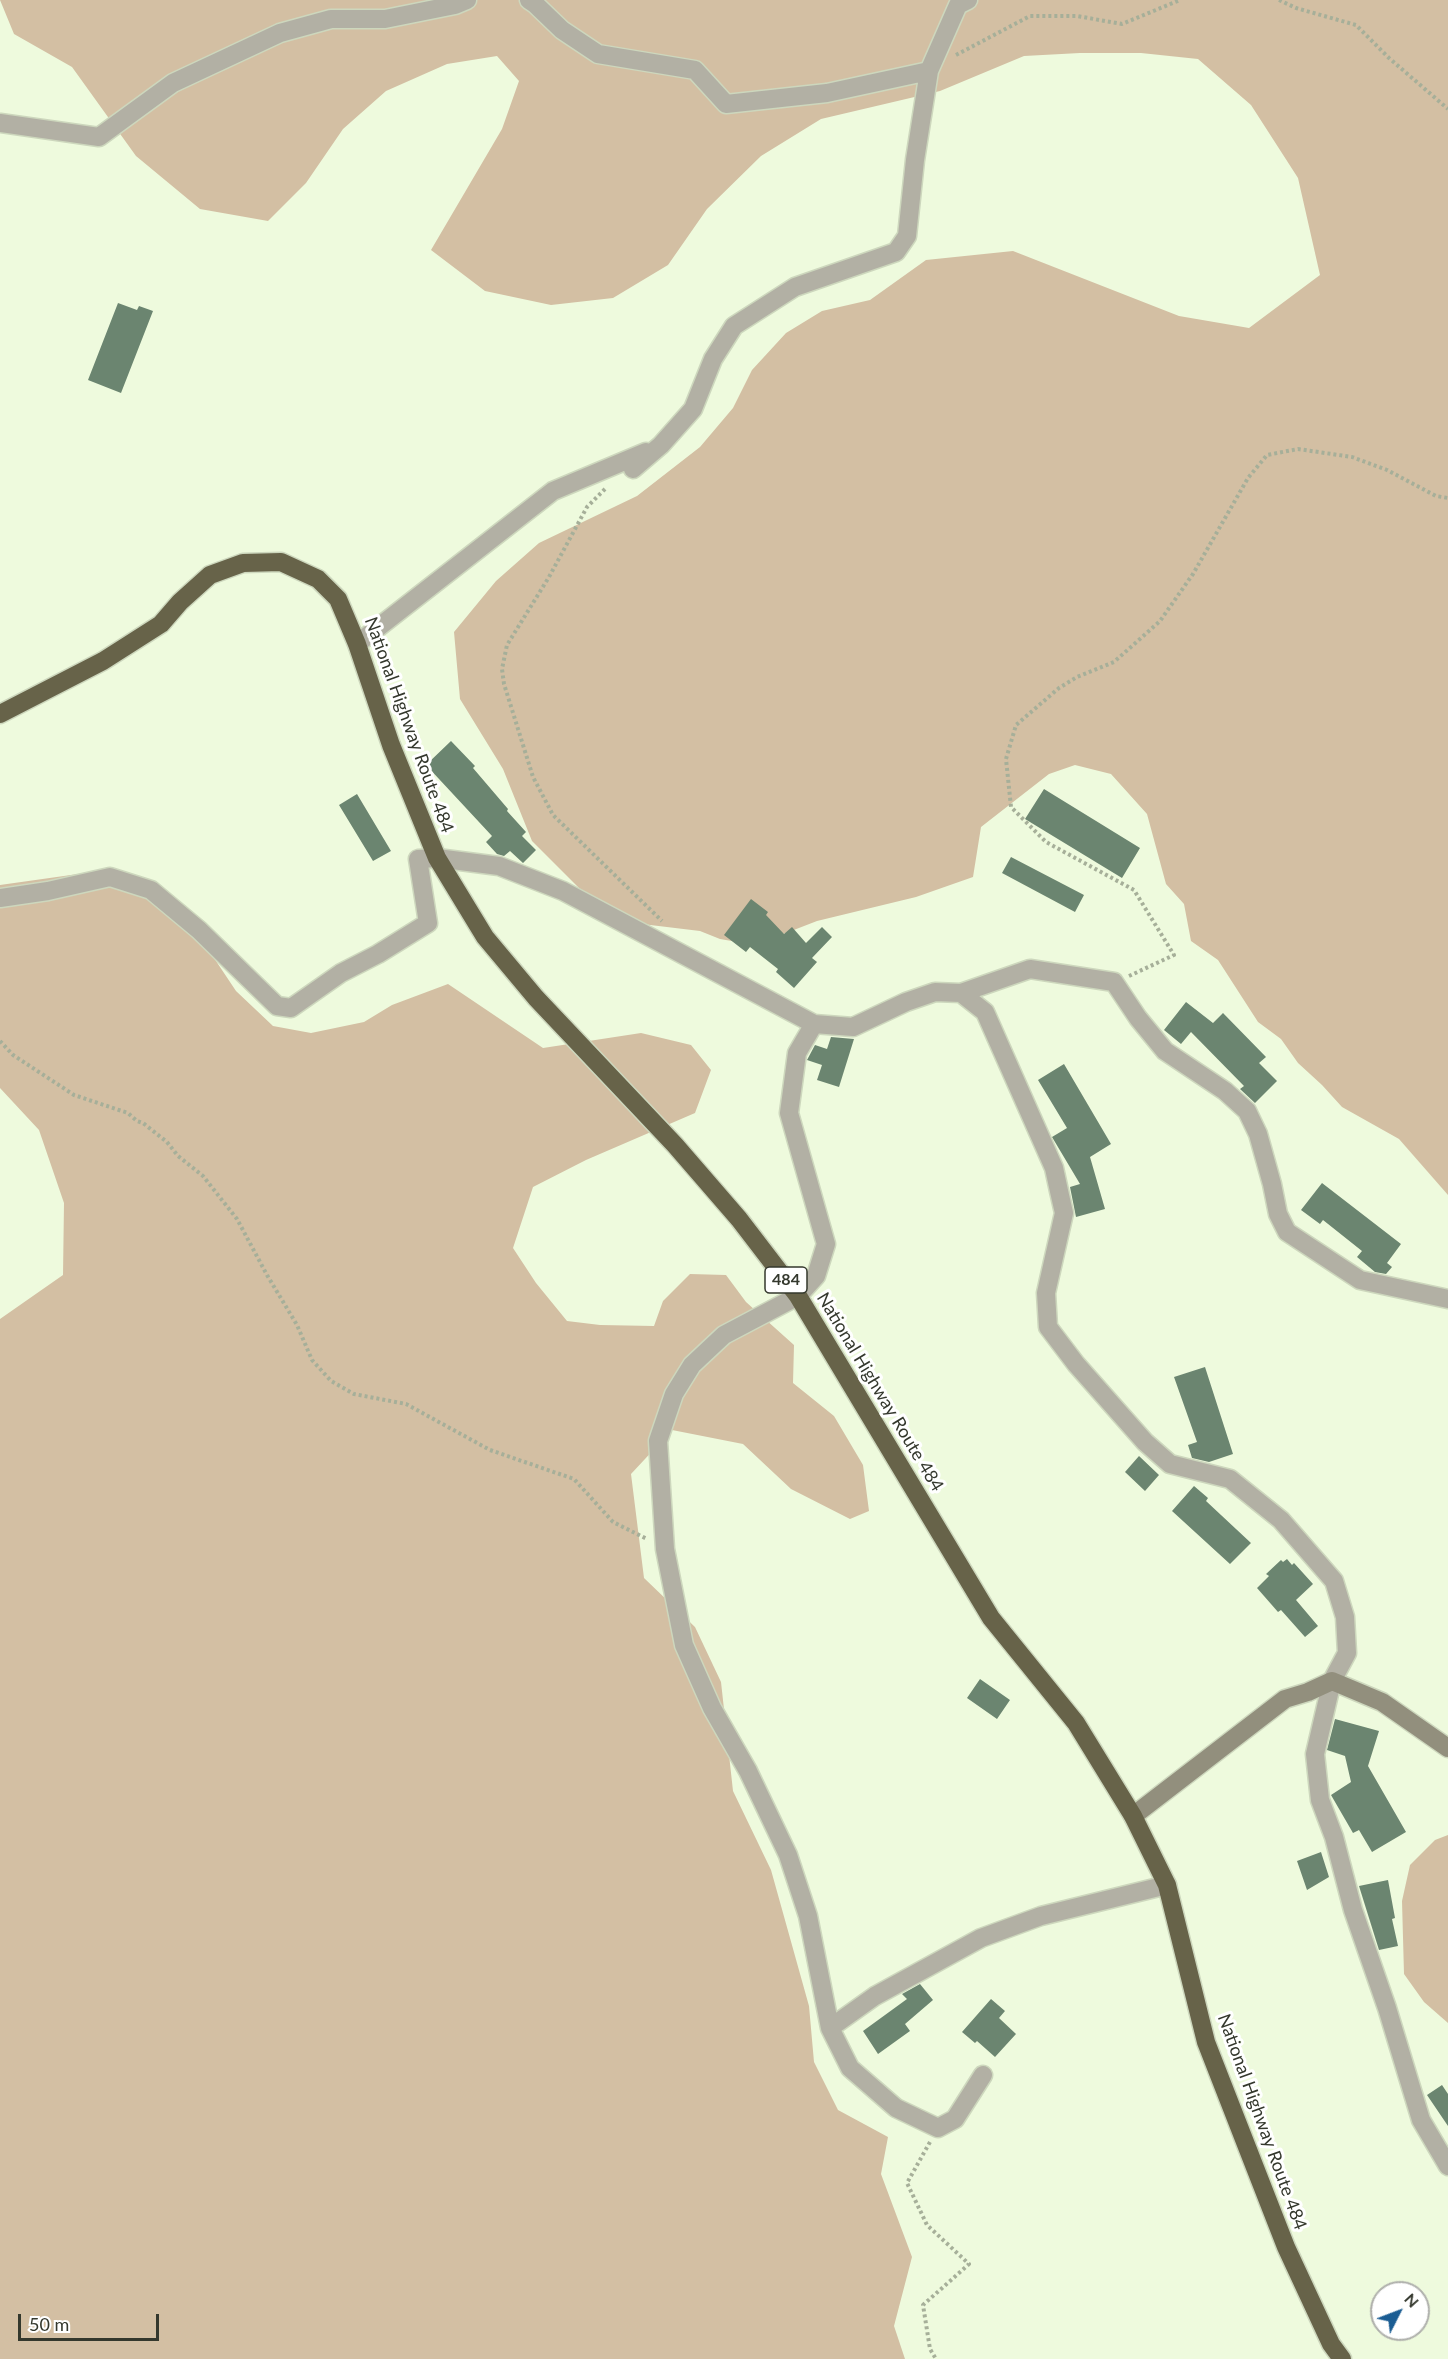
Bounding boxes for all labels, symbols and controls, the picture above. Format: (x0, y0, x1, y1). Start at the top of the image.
street label: National Highway Route 484 (360, 614, 458, 836)
road number: 484 (765, 1267, 807, 1293)
street label: National Highway Route 484 (812, 1289, 948, 1495)
street label: National Highway Route 484 (1213, 2011, 1311, 2233)
north arrow (1370, 2281, 1430, 2341)
text: N (1401, 2289, 1423, 2311)
scale bar (21, 2302, 162, 2340)
text: 50 m (29, 2313, 69, 2335)

